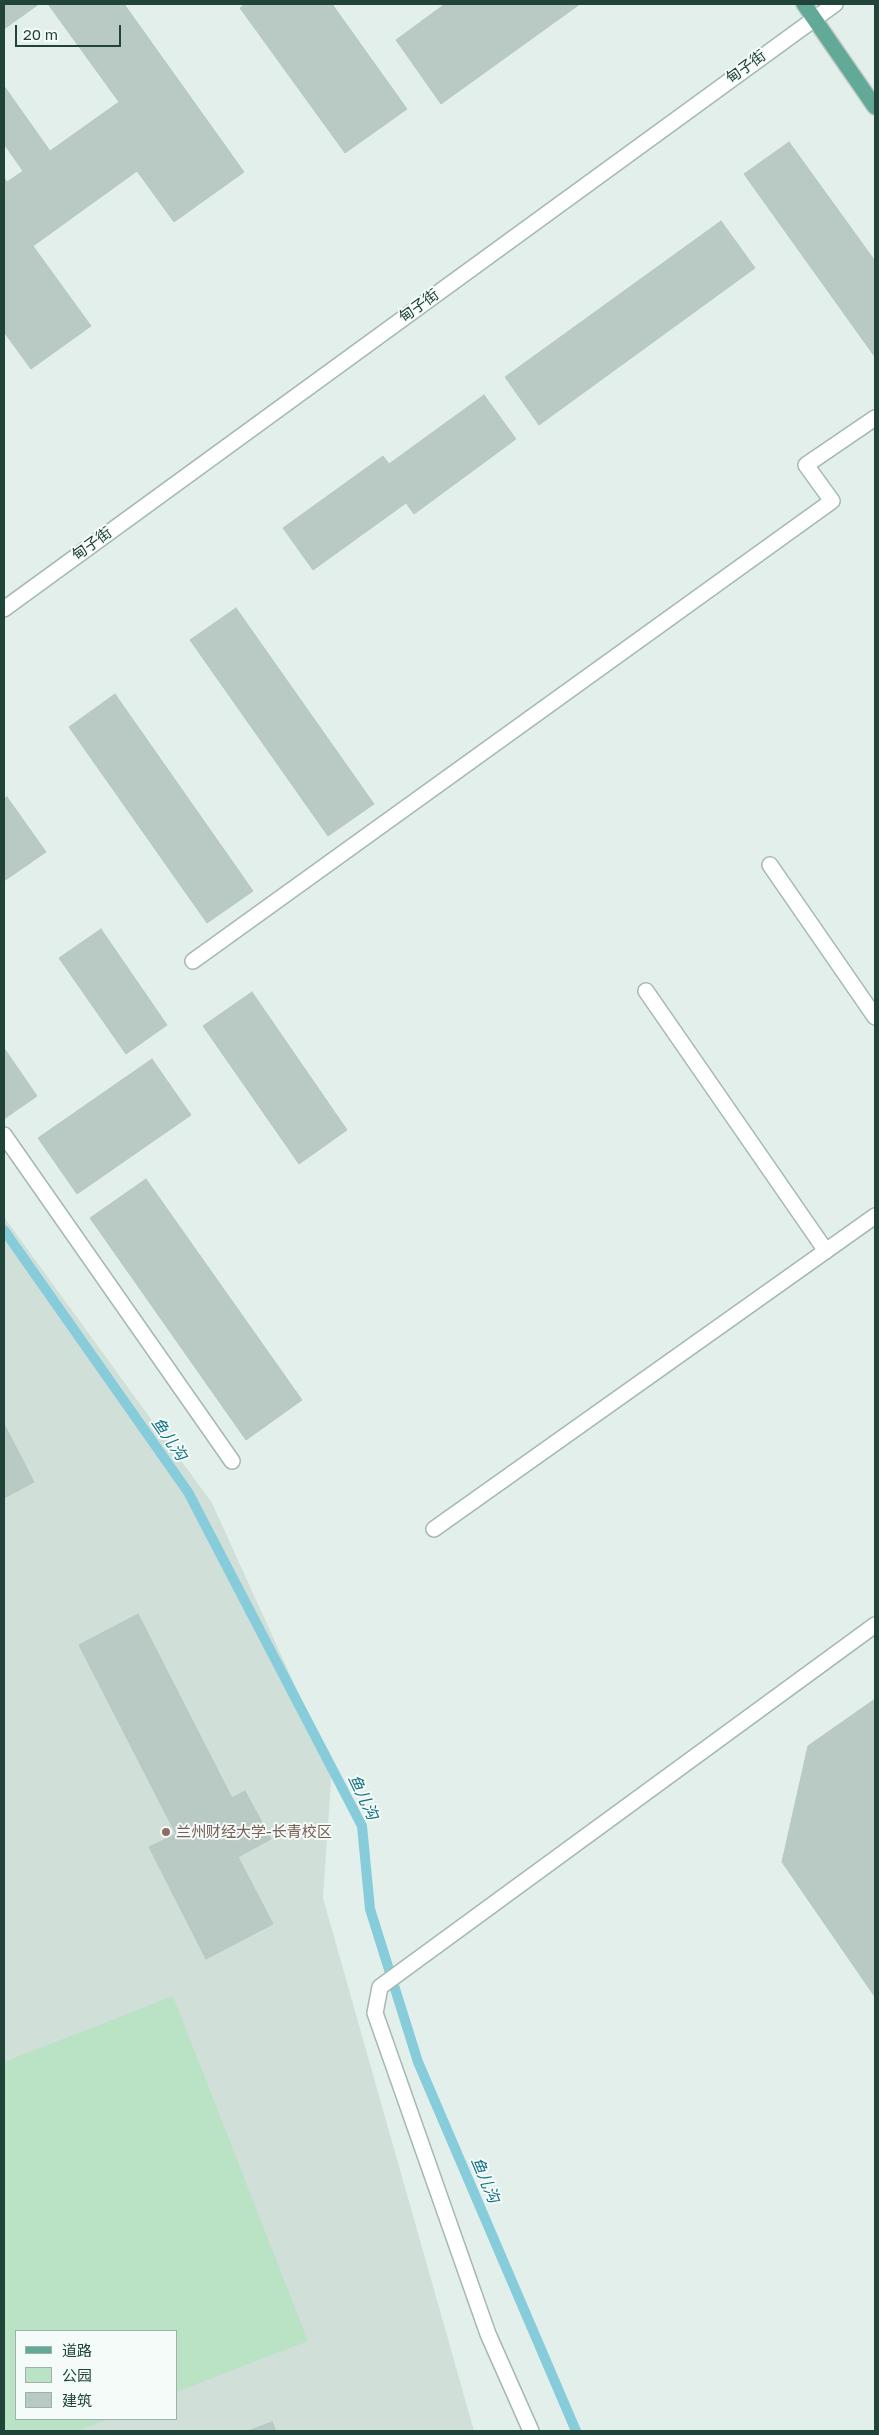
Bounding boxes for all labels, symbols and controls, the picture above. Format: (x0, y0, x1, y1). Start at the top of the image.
scale bar (18, 15, 124, 47)
text: 20 m (23, 25, 58, 43)
street label: 甸子街 (723, 46, 769, 88)
street label: 甸子街 (396, 285, 442, 327)
street label: 甸子街 (69, 523, 115, 565)
water label: 鱼儿沟 (147, 1414, 191, 1464)
water label: 鱼儿沟 (344, 1771, 382, 1823)
place label: 兰州财经大学-长青校区 (176, 1823, 332, 1841)
marker: 兰州财经大学-长青校区 (160, 1826, 172, 1838)
water label: 鱼儿沟 (467, 2154, 503, 2206)
legend (15, 2330, 178, 2420)
text: 道路 (62, 2341, 92, 2359)
text: 公园 (62, 2366, 92, 2384)
text: 建筑 (62, 2391, 92, 2409)

